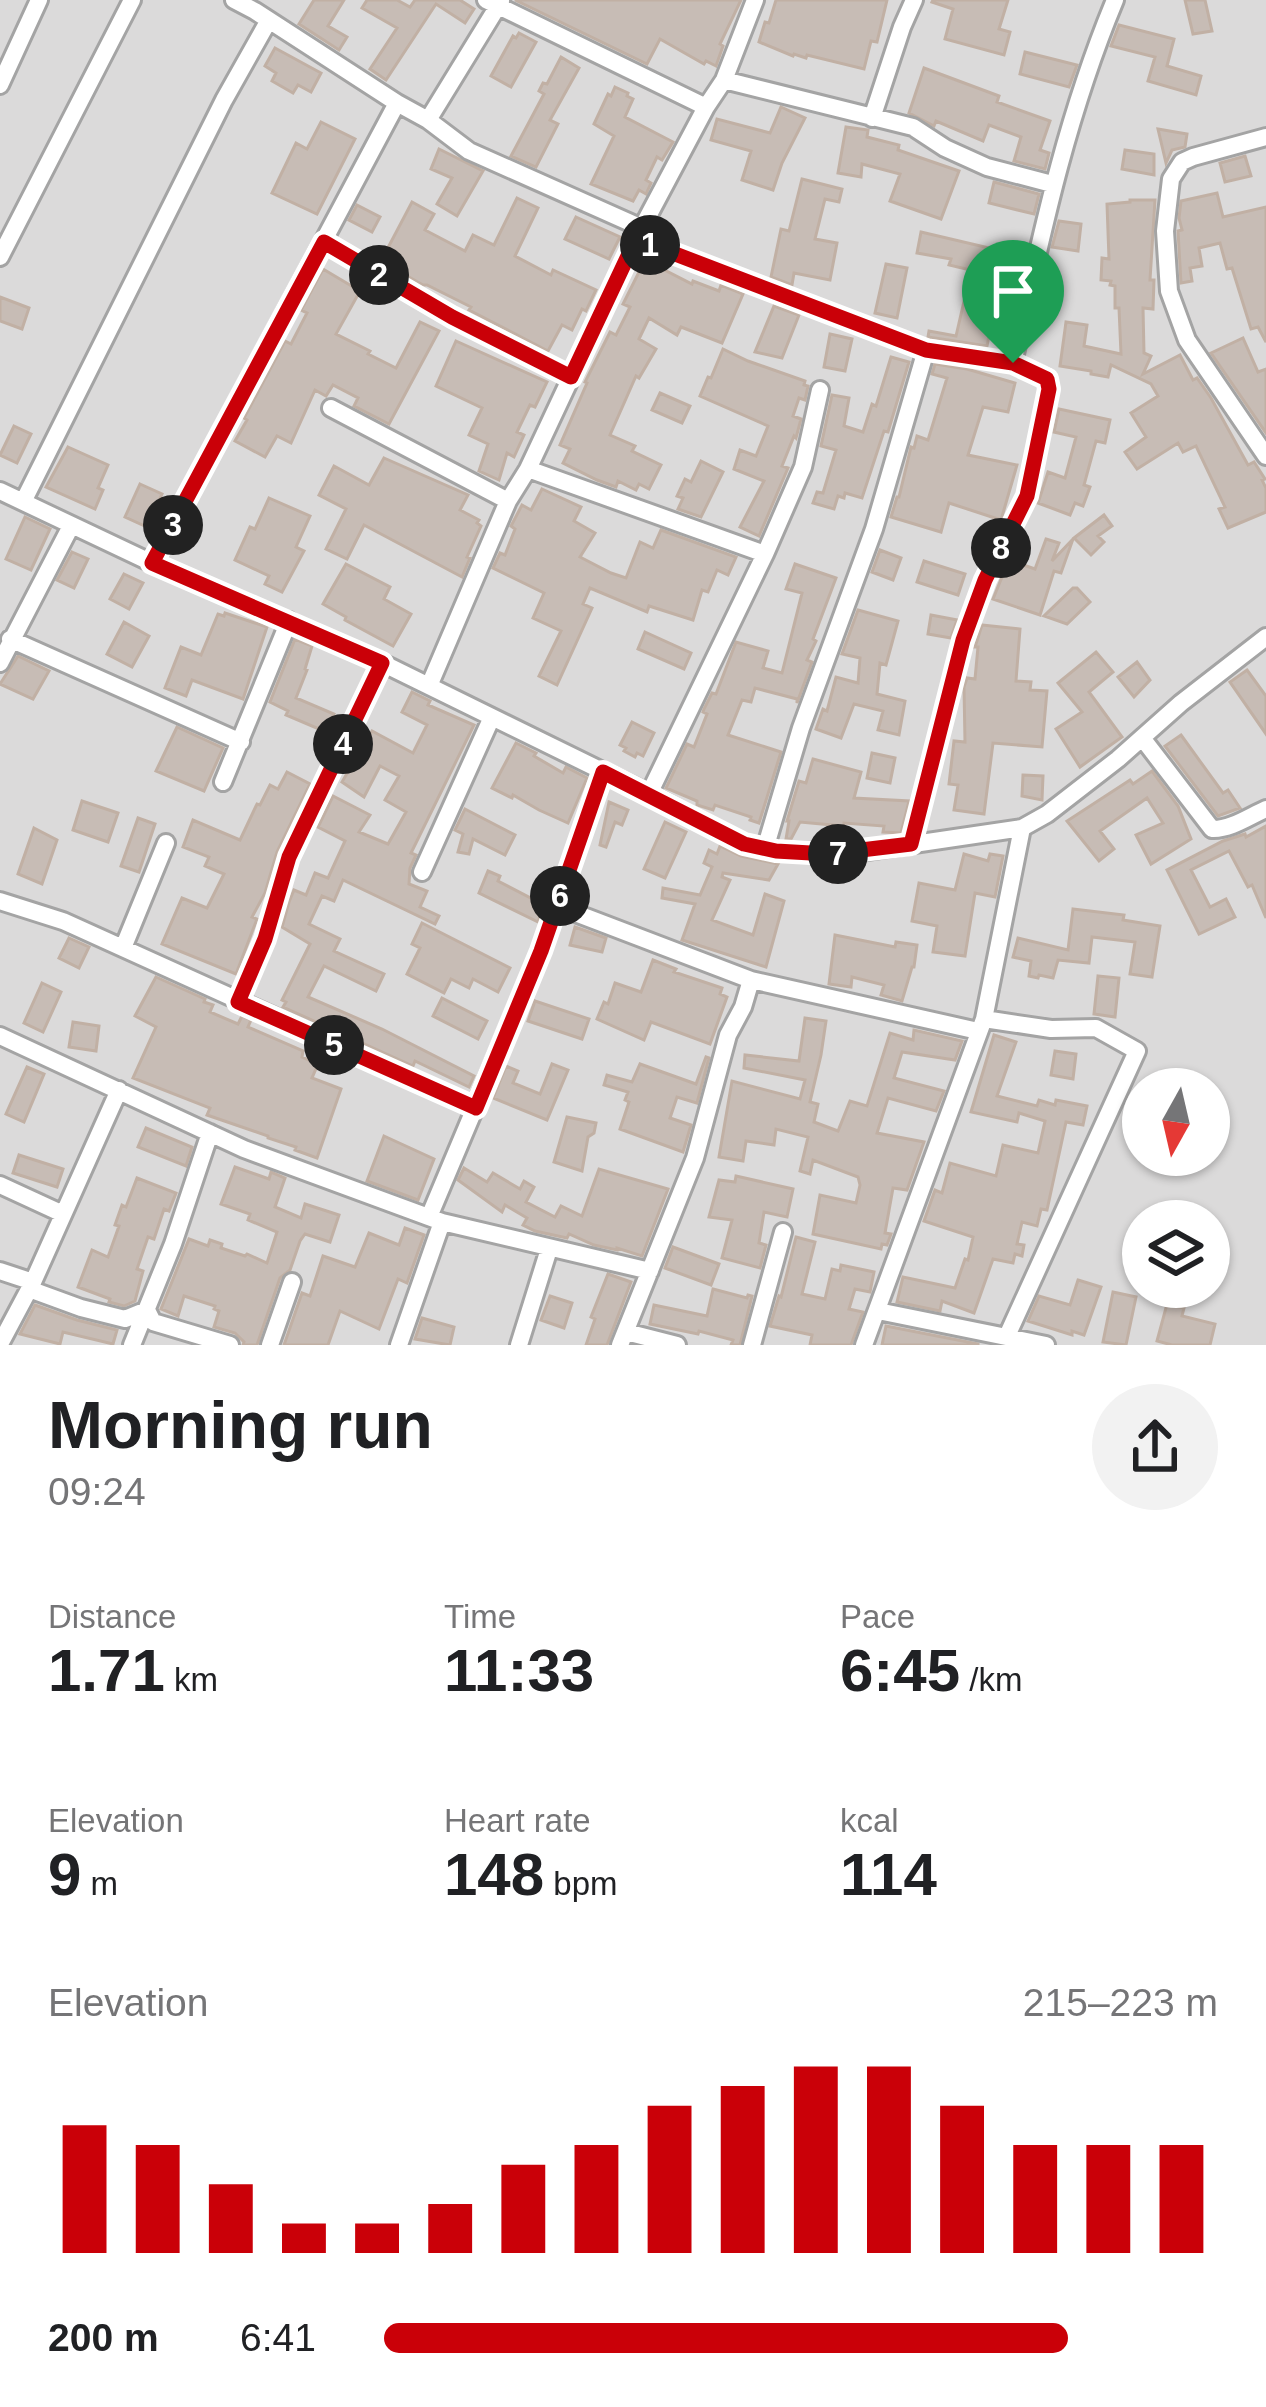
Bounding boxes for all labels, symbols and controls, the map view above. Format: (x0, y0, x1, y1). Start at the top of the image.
pin: 1 (620, 215, 680, 275)
text: 1 (641, 226, 659, 263)
pin (962, 240, 1064, 363)
pin: 2 (349, 245, 409, 305)
text: 2 (370, 256, 388, 293)
icon: arrive (980, 258, 1046, 324)
pin: 3 (143, 495, 203, 555)
text: 3 (164, 506, 182, 543)
pin: 8 (971, 518, 1031, 578)
text: 8 (992, 529, 1010, 566)
pin: 4 (313, 714, 373, 774)
text: 4 (334, 725, 352, 762)
pin: 7 (808, 824, 868, 884)
text: 7 (829, 835, 847, 872)
pin: 6 (530, 866, 590, 926)
text: 6 (551, 877, 569, 914)
pin: 5 (304, 1015, 364, 1075)
text: 5 (325, 1026, 343, 1063)
north arrow (1122, 1068, 1230, 1176)
map controls (1122, 1068, 1230, 1308)
button: layers (1122, 1200, 1230, 1308)
button: share (1092, 1384, 1218, 1510)
text: Morning run (48, 1388, 433, 1462)
text: 09:24 (48, 1470, 146, 1513)
text: Distance (48, 1598, 176, 1635)
text: Time (444, 1598, 516, 1635)
text: Pace (840, 1598, 915, 1635)
text: 1.71 (48, 1637, 165, 1704)
text: 11:33 (444, 1637, 594, 1704)
text: 6:45 (840, 1637, 960, 1704)
text: km (165, 1661, 218, 1698)
text: /km (960, 1661, 1022, 1698)
text: Elevation (48, 1802, 184, 1839)
text: Heart rate (444, 1802, 591, 1839)
text: kcal (840, 1802, 899, 1839)
text: 9 (48, 1841, 81, 1908)
text: 148 (444, 1841, 544, 1908)
text: 114 (840, 1841, 937, 1908)
text: m (81, 1865, 118, 1902)
text: bpm (544, 1865, 617, 1902)
text: Elevation (48, 1981, 208, 2024)
text: 215–223 m (1023, 1981, 1218, 2024)
text: 200 m (48, 2316, 159, 2359)
text: 6:41 (240, 2316, 316, 2359)

